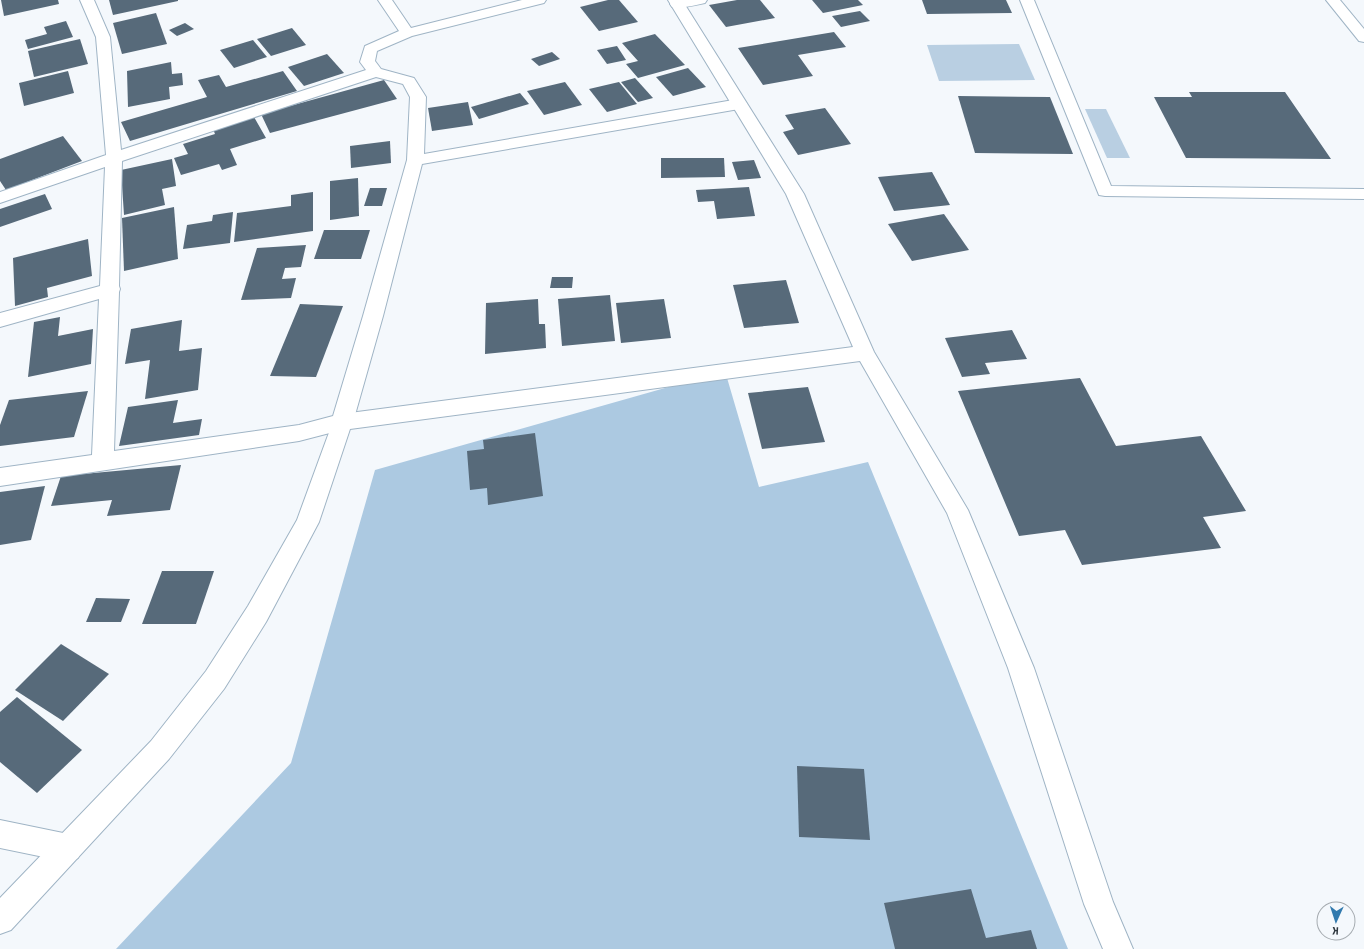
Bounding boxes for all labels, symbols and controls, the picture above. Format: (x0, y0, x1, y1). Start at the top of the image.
north arrow (1316, 901, 1356, 941)
text: K (1331, 923, 1339, 939)

